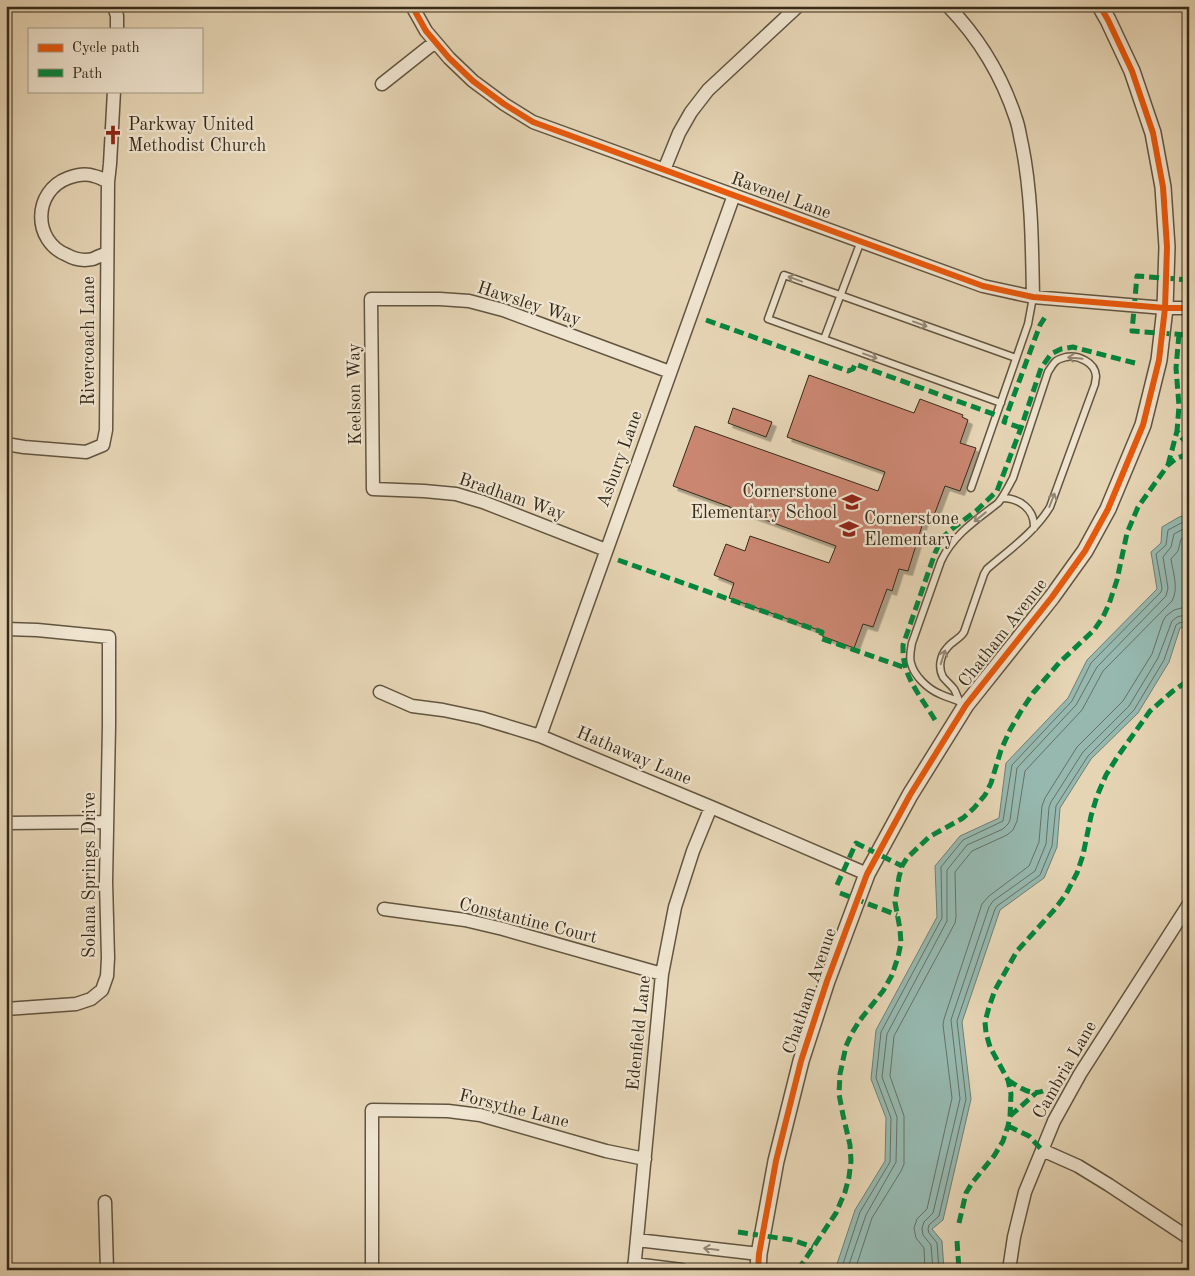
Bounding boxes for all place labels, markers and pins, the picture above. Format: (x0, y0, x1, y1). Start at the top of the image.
place label: Parkway United Methodist Church (128, 116, 266, 155)
church icon: Parkway United Methodist Church (102, 124, 124, 146)
place label: Cornerstone Elementary School (690, 483, 837, 522)
school or university icon: Cornerstone Elementary School (841, 491, 863, 513)
place label: Cornerstone Elementary (864, 510, 959, 549)
school or university icon: Cornerstone Elementary (838, 518, 860, 540)

